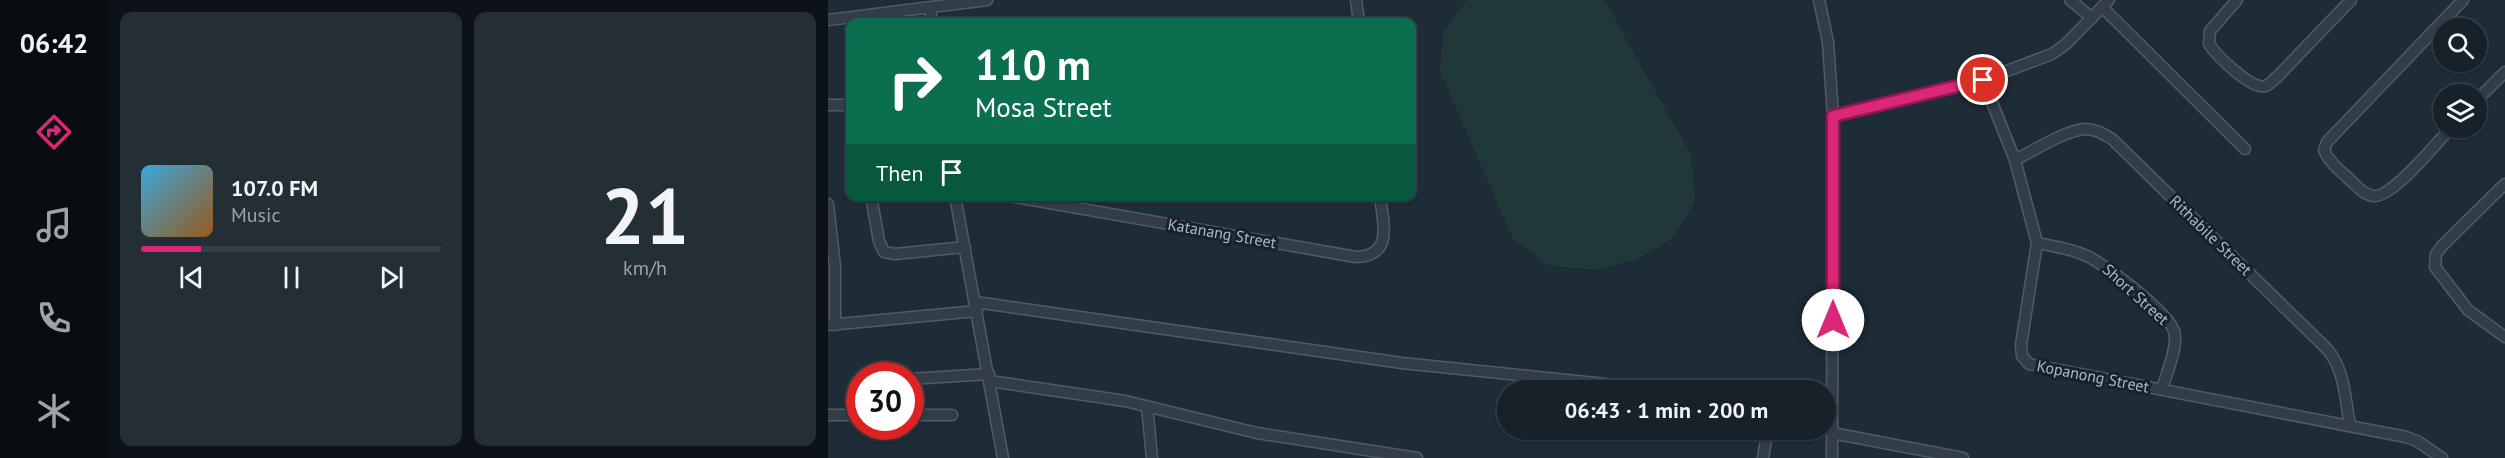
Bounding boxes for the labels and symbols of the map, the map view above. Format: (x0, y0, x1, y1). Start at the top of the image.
pin (1957, 54, 2008, 105)
street label: Rithabile Street (2166, 191, 2257, 280)
street label: Katanang Street (1166, 214, 1278, 252)
street label: Short Street (2099, 259, 2174, 329)
position arrow (1801, 288, 1865, 352)
street label: Kopanong Street (2035, 355, 2151, 397)
speed limit sign: 30 (846, 362, 924, 440)

